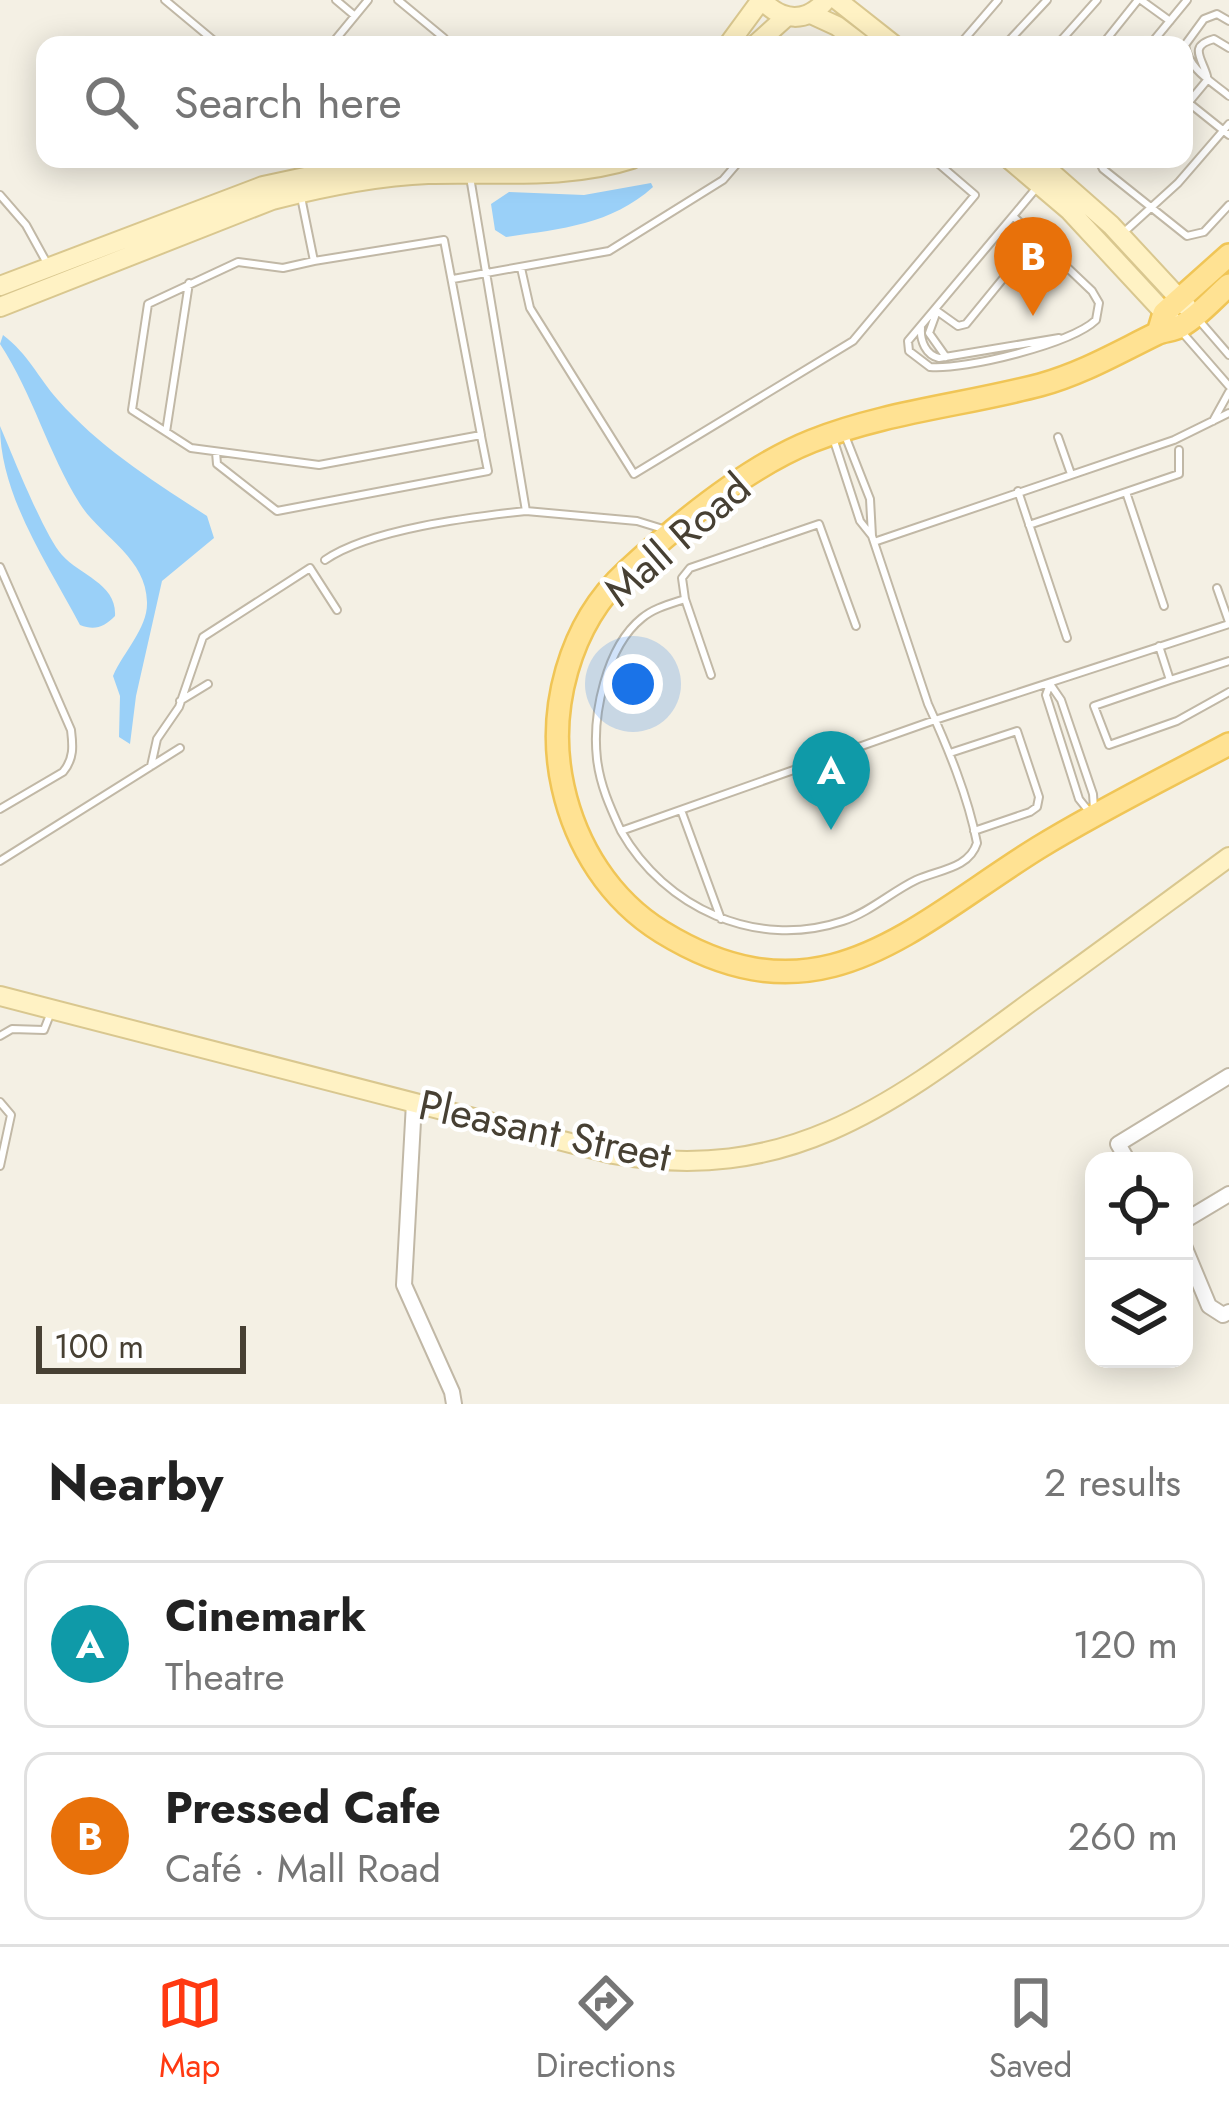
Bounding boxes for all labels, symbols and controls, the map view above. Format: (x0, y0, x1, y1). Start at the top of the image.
search box (36, 36, 1193, 168)
icon: search (78, 69, 144, 135)
text: Search here (174, 70, 402, 135)
pin: B (994, 217, 1072, 316)
street label: Mall Road (591, 458, 764, 620)
your location (603, 654, 663, 714)
pin: A (792, 731, 870, 830)
street label: Pleasant Street (413, 1074, 677, 1187)
map controls (1085, 1152, 1193, 1368)
button: locate (1085, 1152, 1193, 1260)
button: layers (1085, 1260, 1193, 1368)
scale bar (36, 1320, 246, 1373)
text: 100 m (54, 1323, 144, 1370)
text: Nearby (48, 1445, 223, 1519)
text: 2 results (1044, 1454, 1181, 1511)
text: Cinemark (165, 1583, 366, 1648)
text: A (76, 1616, 104, 1673)
text: 120 m (1073, 1616, 1178, 1673)
text: Theatre (165, 1648, 285, 1705)
text: Pressed Cafe (165, 1775, 441, 1840)
text: B (77, 1808, 103, 1865)
text: 260 m (1068, 1808, 1178, 1865)
text: Café · Mall Road (165, 1840, 441, 1897)
tab: Map (157, 1970, 223, 2089)
tab: Directions (536, 1970, 676, 2089)
tab: Saved (989, 1970, 1072, 2089)

